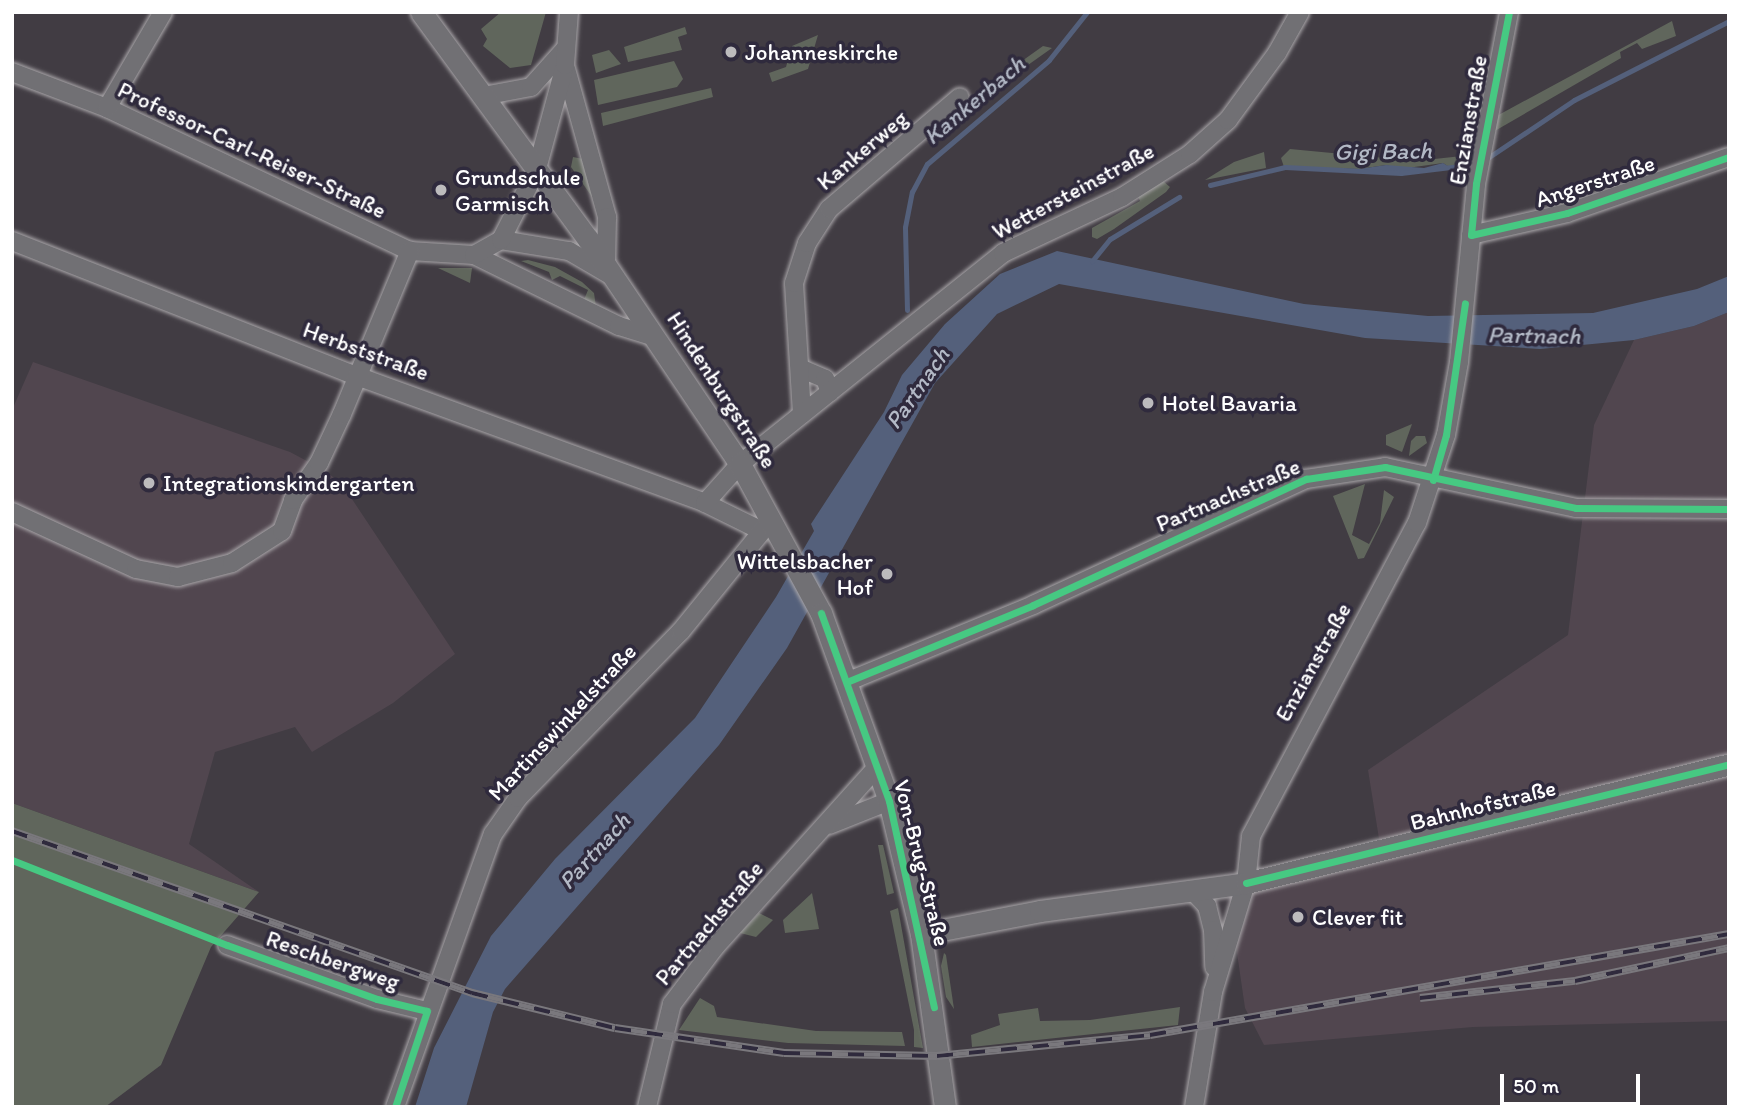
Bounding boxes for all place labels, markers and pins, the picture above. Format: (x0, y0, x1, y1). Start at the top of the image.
place label: Johanneskirche (745, 38, 898, 66)
marker: Johanneskirche (723, 44, 739, 60)
place label: Grundschule Garmisch (455, 163, 581, 217)
marker: Grundschule Garmisch (433, 182, 449, 198)
place label: Hotel Bavaria (1162, 389, 1296, 417)
marker: Hotel Bavaria (1140, 395, 1156, 411)
place label: Integrationskindergarten (163, 469, 414, 497)
marker: Integrationskindergarten (141, 475, 157, 491)
place label: Wittelsbacher Hof (737, 547, 873, 601)
marker: Wittelsbacher Hof (879, 566, 895, 582)
place label: Clever fit (1312, 903, 1403, 931)
marker: Clever fit (1290, 909, 1306, 925)

